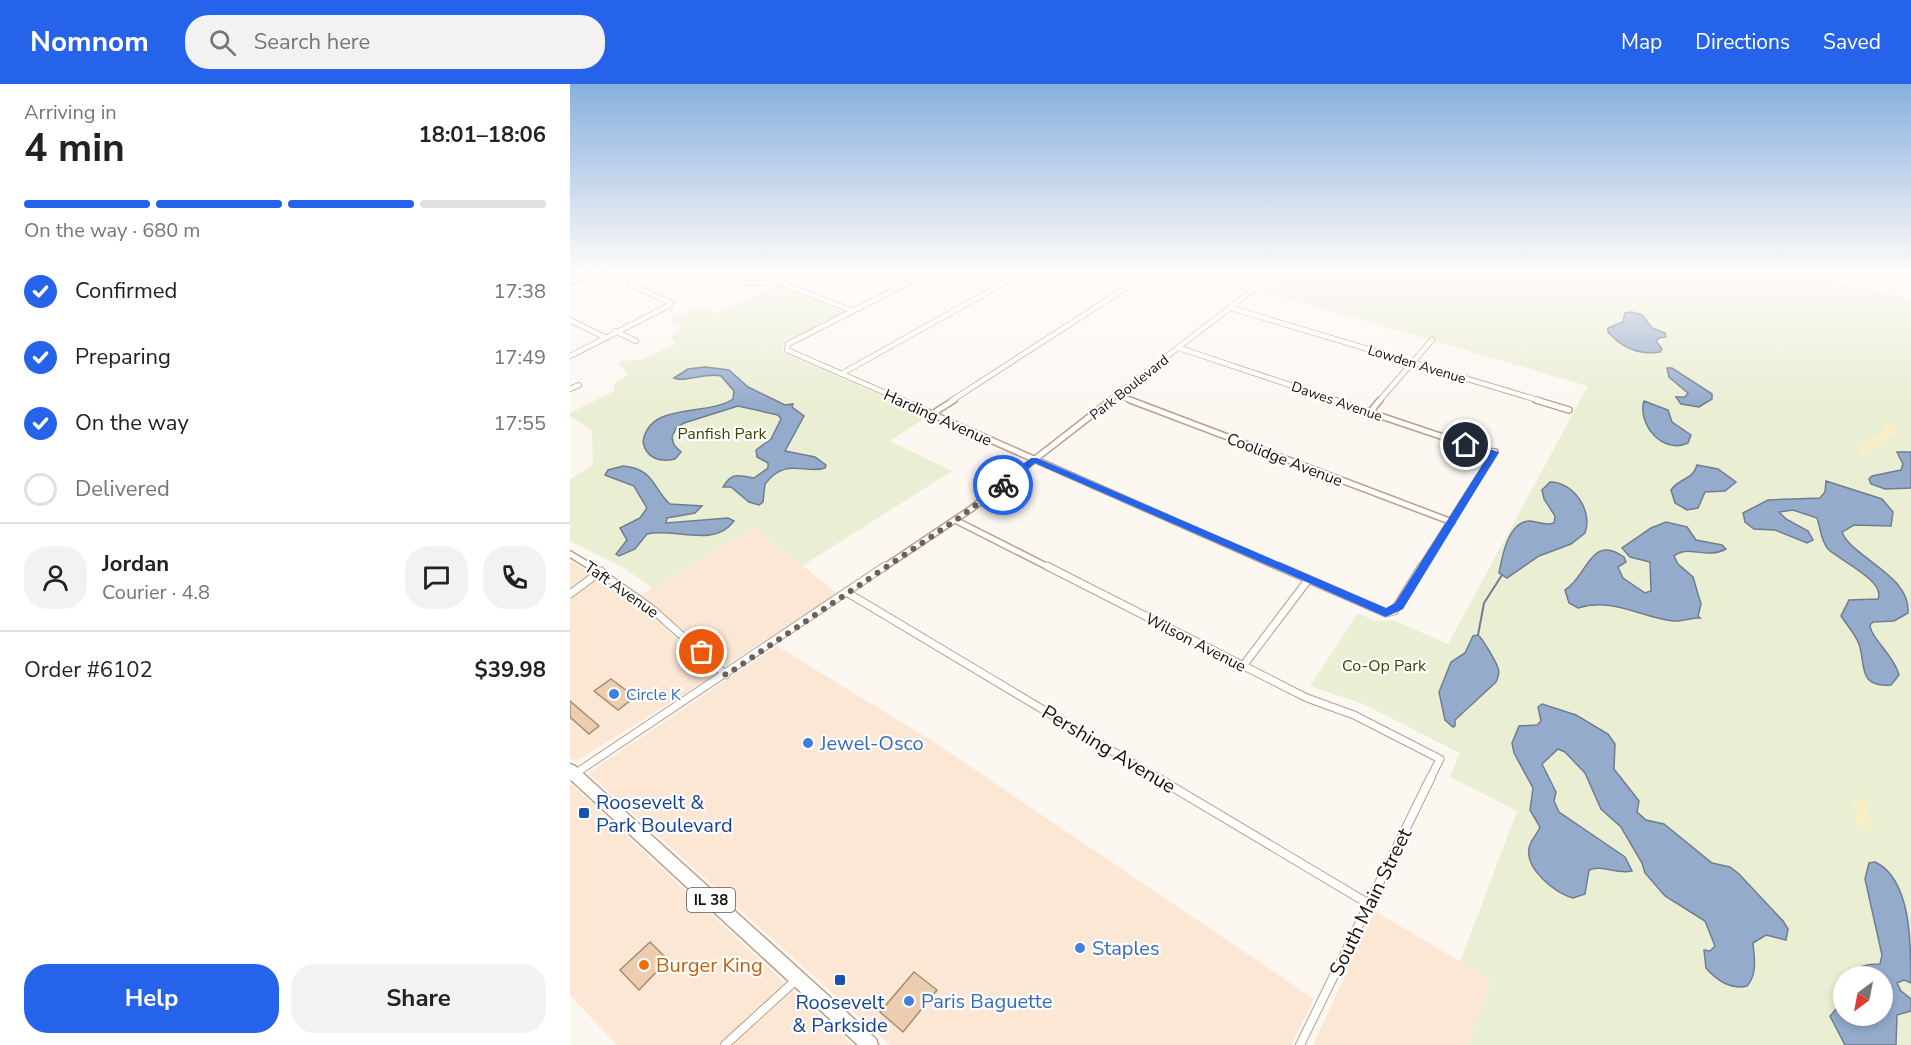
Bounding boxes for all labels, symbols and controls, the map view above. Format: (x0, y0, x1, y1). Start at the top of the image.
search box (185, 15, 605, 69)
text: Nomnom (30, 23, 149, 61)
icon: search (206, 26, 239, 59)
text: Search here (254, 27, 370, 57)
text: Map (1621, 28, 1662, 56)
text: Directions (1695, 28, 1790, 56)
text: Saved (1823, 28, 1881, 56)
text: Arriving in (24, 99, 117, 126)
text: 18:01–18:06 (418, 120, 546, 150)
text: 4 min (24, 122, 125, 175)
text: On the way · 680 m (24, 217, 200, 244)
icon: check (24, 275, 57, 308)
text: Confirmed (75, 276, 177, 306)
text: 17:38 (493, 278, 546, 305)
icon: check (24, 341, 57, 374)
street label: Lowden Avenue (1365, 341, 1468, 388)
text: Preparing (75, 342, 171, 372)
text: 17:49 (493, 344, 546, 371)
street label: Park Boulevard (1086, 350, 1173, 424)
street label: Dawes Avenue (1289, 377, 1385, 426)
street label: Harding Avenue (880, 384, 995, 452)
icon: check (24, 407, 57, 440)
text: On the way (75, 408, 189, 438)
text: 17:55 (493, 410, 546, 437)
pin (1440, 419, 1491, 470)
park label: Panfish Park (677, 423, 768, 445)
street label: Coolidge Avenue (1224, 428, 1346, 492)
icon: home (1449, 428, 1482, 461)
courier (973, 455, 1033, 515)
icon: bike (987, 469, 1020, 502)
text: Delivered (75, 474, 170, 504)
button: person (24, 546, 87, 609)
button: chat (405, 546, 468, 609)
button: phone (483, 546, 546, 609)
text: Jordan (102, 549, 169, 579)
street label: Taft Avenue (580, 556, 663, 623)
text: Courier · 4.8 (102, 579, 210, 606)
street label: Wilson Avenue (1141, 608, 1250, 678)
pin (676, 626, 727, 677)
icon: bag (685, 635, 718, 668)
text: Order #6102 (24, 655, 153, 685)
text: $39.98 (475, 655, 546, 685)
park label: Co-Op Park (1342, 655, 1427, 677)
place label: Circle K (626, 684, 682, 706)
marker: Circle K (607, 687, 621, 701)
street label: Pershing Avenue (1037, 699, 1181, 800)
place label: Jewel-Osco (819, 730, 924, 757)
marker: Jewel-Osco (801, 736, 815, 750)
place label: Roosevelt & Park Boulevard (596, 789, 733, 839)
marker: Roosevelt & Park Boulevard (577, 806, 591, 820)
street label: South Main Street (1323, 823, 1418, 981)
road number: IL 38 (687, 888, 735, 912)
place label: Staples (1092, 935, 1160, 962)
marker: Staples (1073, 941, 1087, 955)
place label: Burger King (656, 952, 763, 979)
marker: Burger King (637, 958, 651, 972)
button: Help (24, 964, 279, 1033)
button: Share (291, 964, 546, 1033)
north arrow (1833, 966, 1893, 1026)
map controls (1833, 966, 1893, 1026)
marker: Roosevelt & Parkside (833, 973, 847, 987)
place label: Paris Baguette (921, 988, 1052, 1015)
place label: Roosevelt & Parkside (792, 989, 888, 1039)
marker: Paris Baguette (902, 994, 916, 1008)

